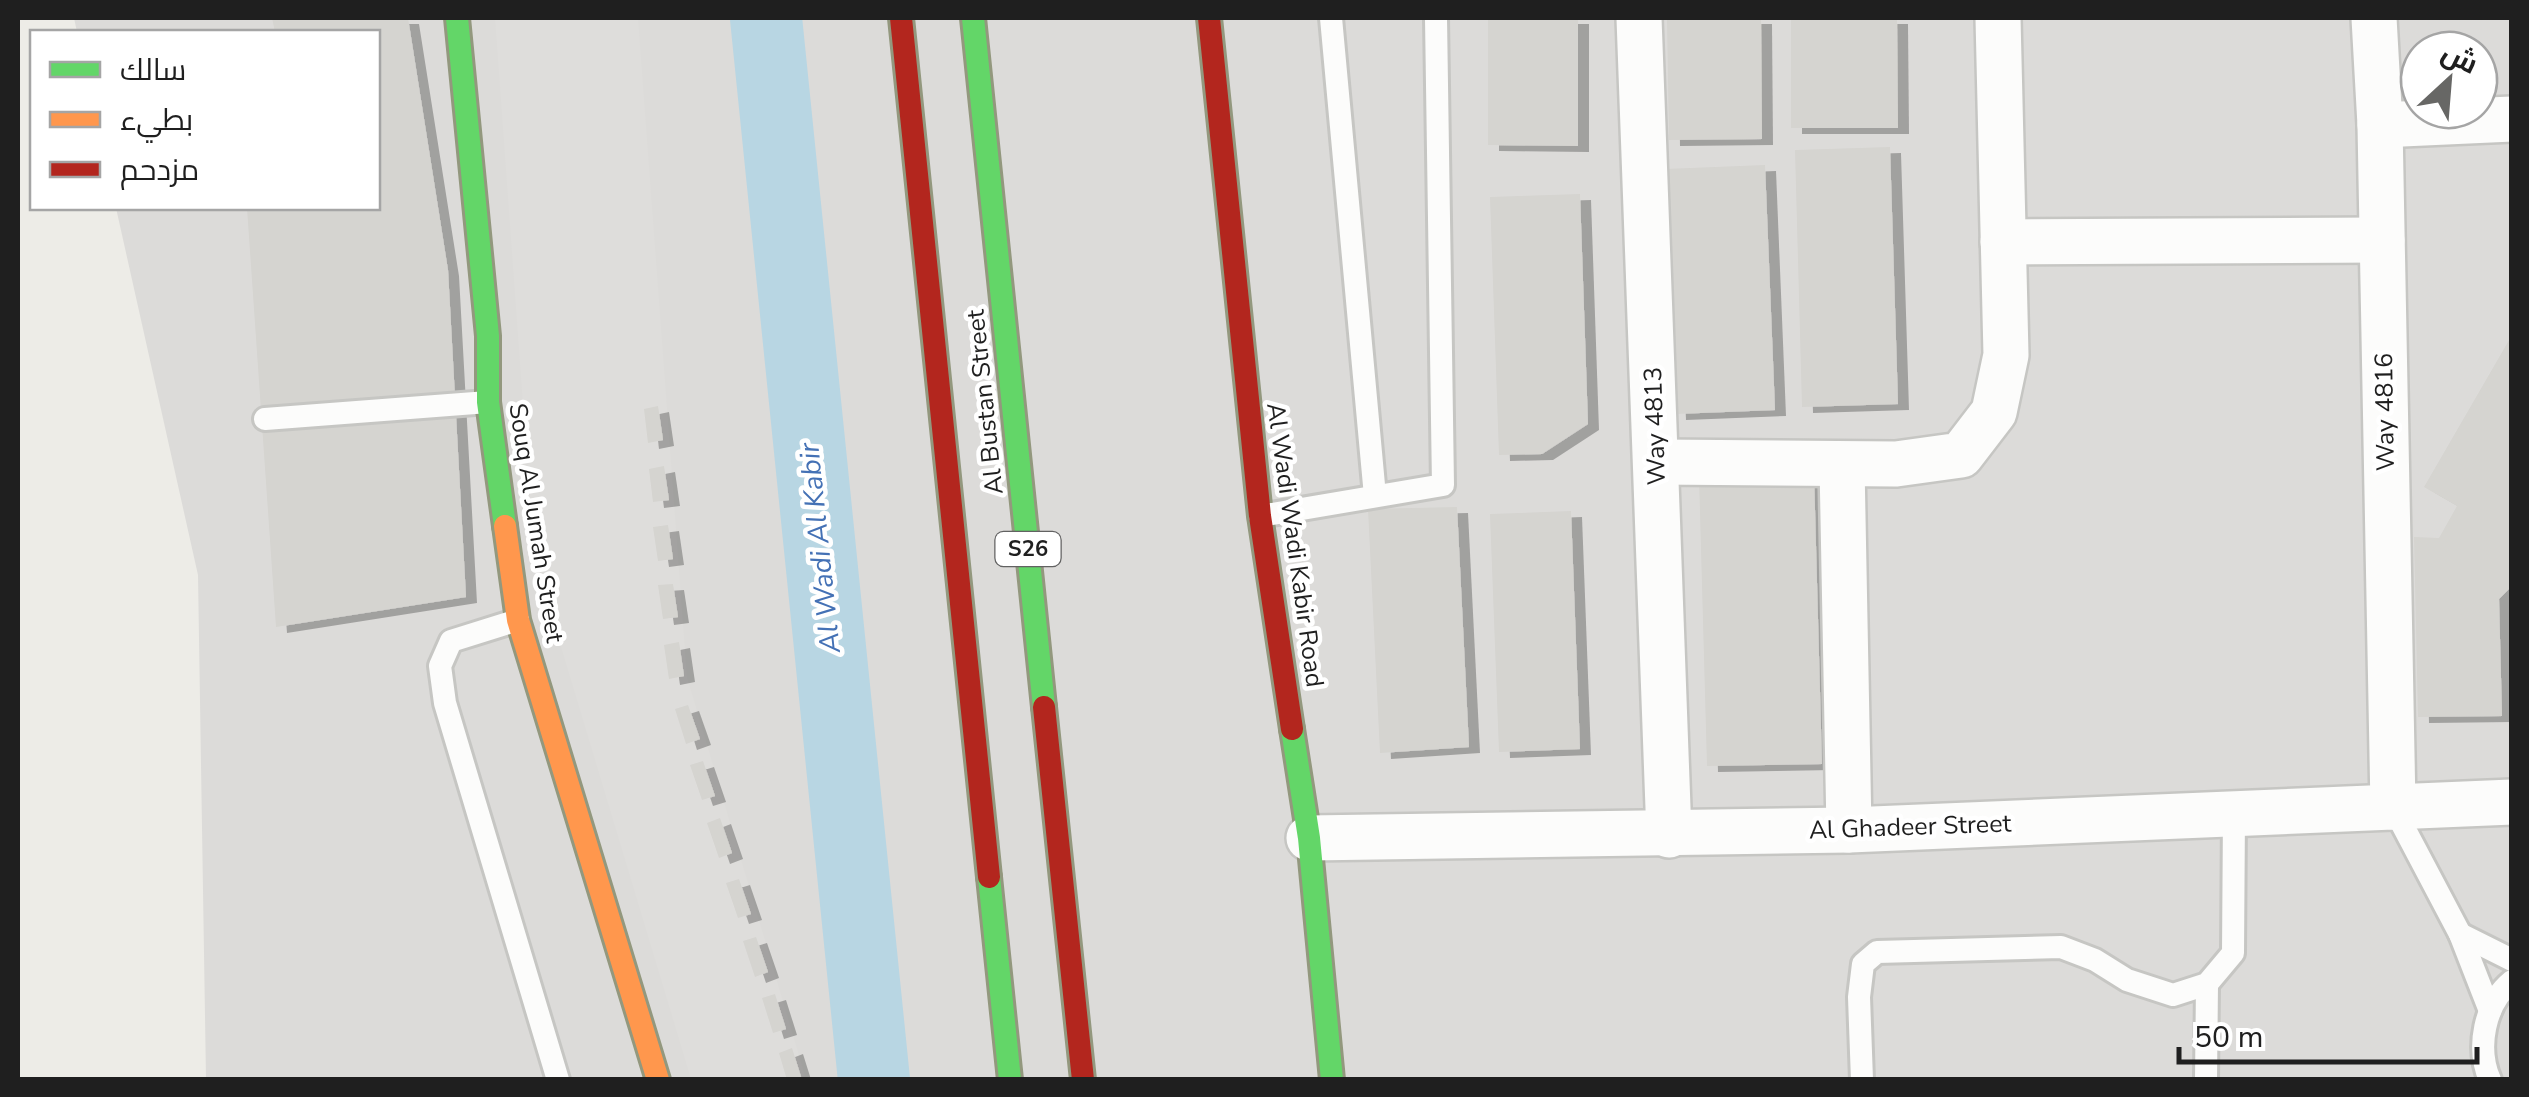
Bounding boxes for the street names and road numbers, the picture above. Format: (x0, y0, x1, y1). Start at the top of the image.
street label: Al Bustan Street (958, 308, 1012, 496)
street label: Way 4816 (2367, 352, 2403, 472)
street label: Way 4813 (1636, 366, 1674, 486)
street label: Al Wadi Wadi Kabir Road (1258, 400, 1332, 690)
street label: Souq Al Jumah Street (500, 401, 572, 645)
road number: S26 (996, 532, 1060, 566)
street label: Al Ghadeer Street (1808, 806, 2012, 848)

